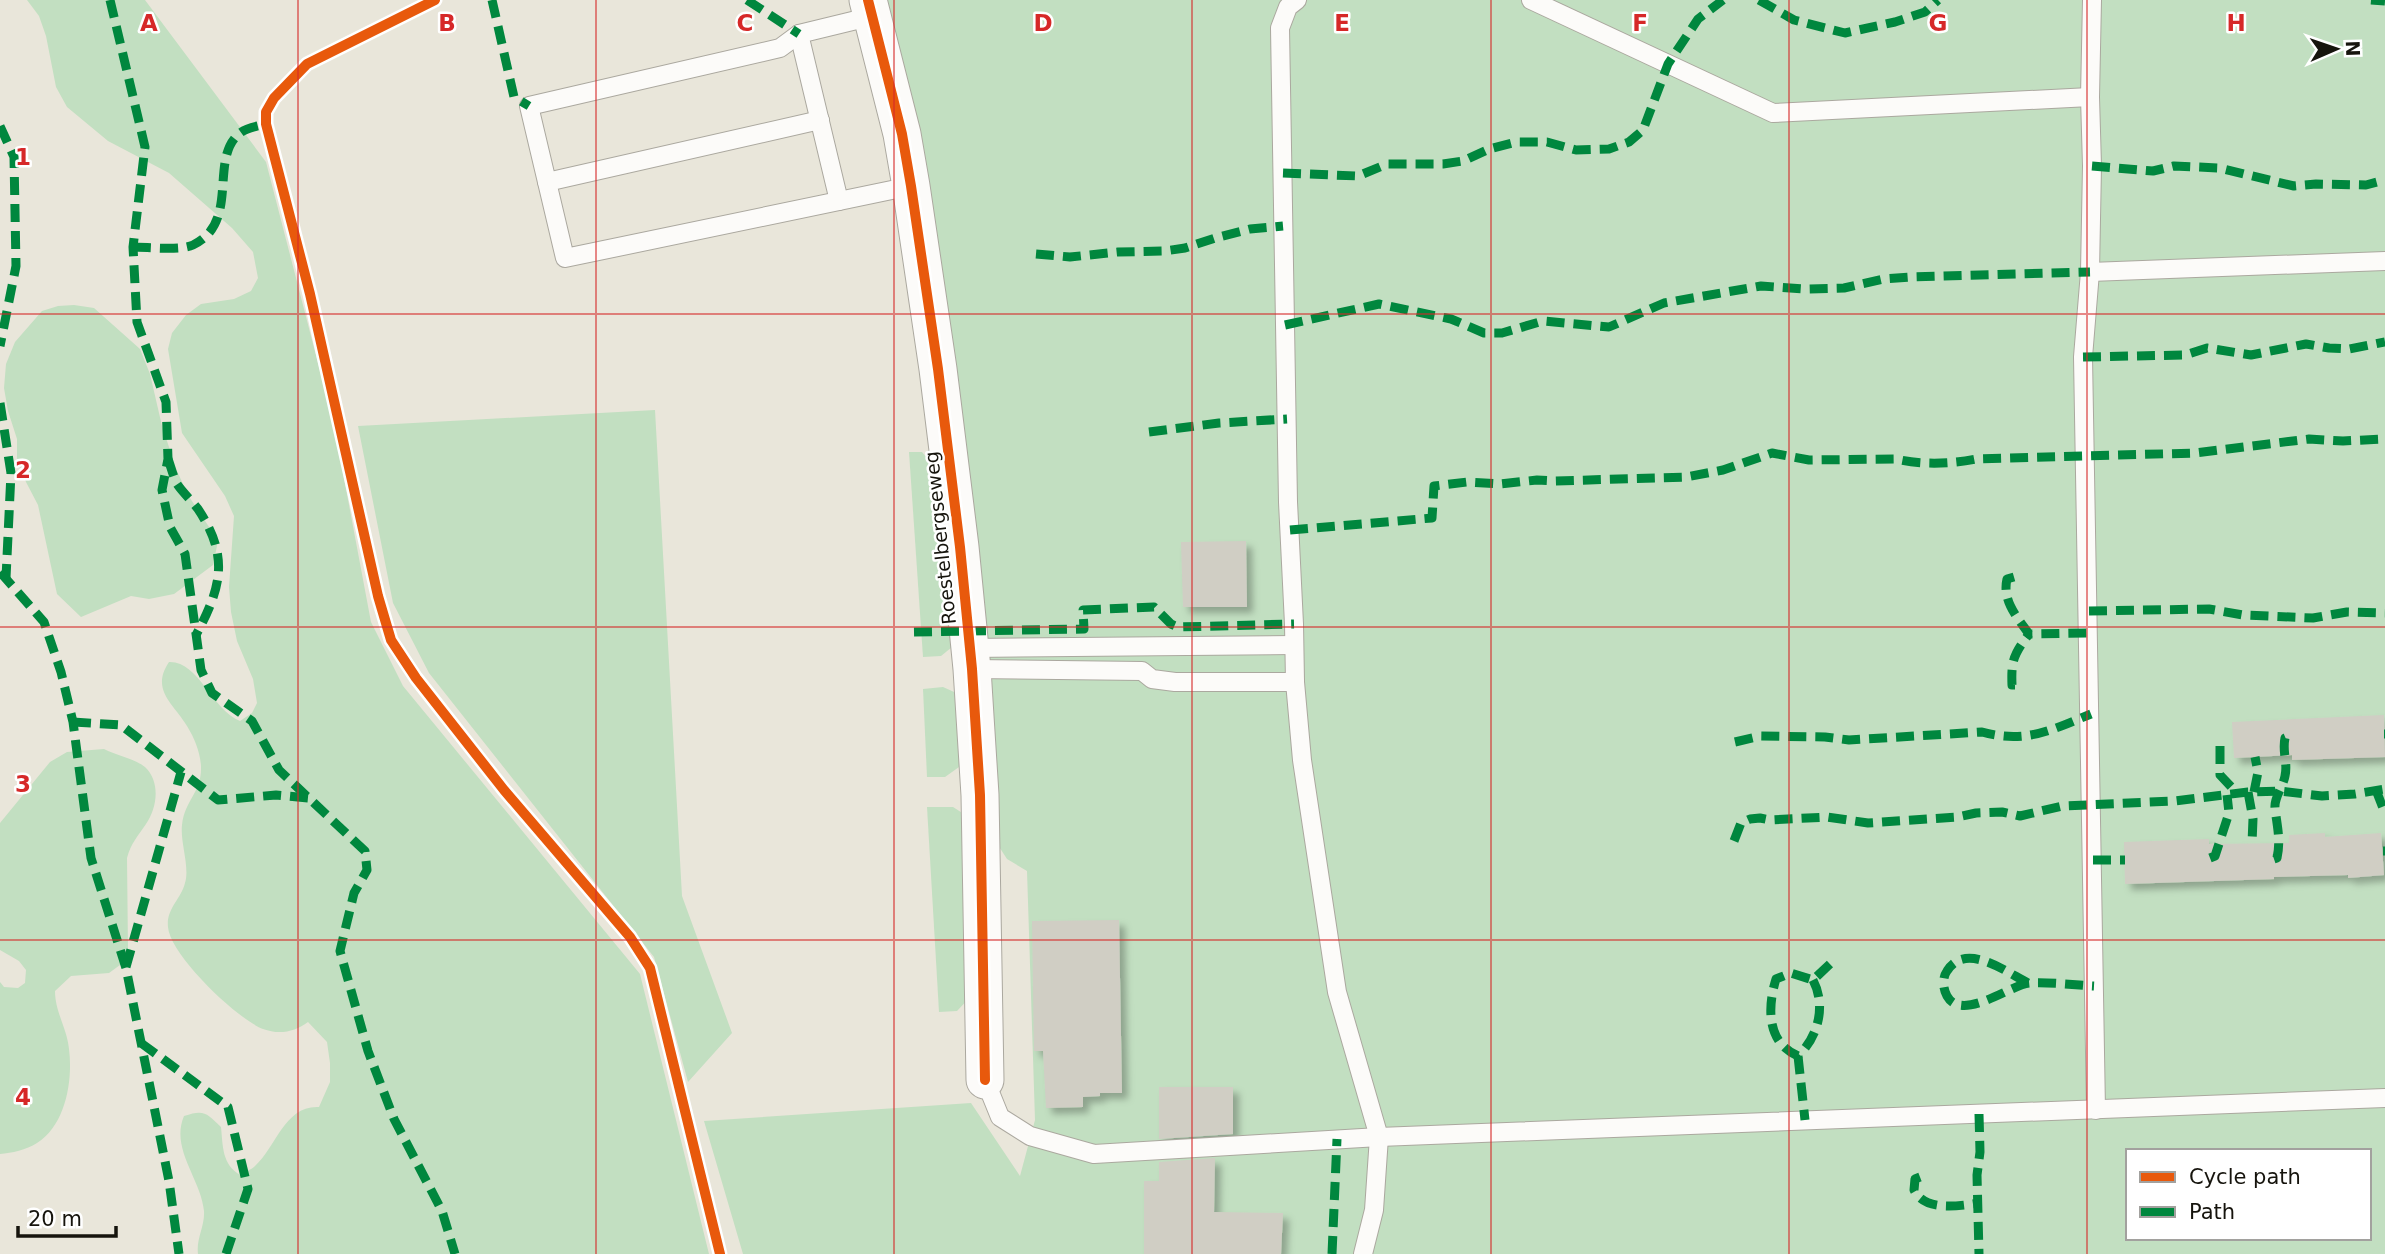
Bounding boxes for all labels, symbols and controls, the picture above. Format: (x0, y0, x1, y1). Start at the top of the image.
text: A (140, 10, 158, 36)
text: B (438, 10, 456, 36)
text: C (737, 10, 753, 36)
text: D (1033, 10, 1053, 36)
text: E (1334, 10, 1350, 36)
text: F (1632, 10, 1648, 36)
text: G (1929, 10, 1947, 36)
text: H (2226, 10, 2246, 36)
north arrow (2301, 14, 2371, 84)
text: N (2342, 40, 2364, 57)
text: 1 (15, 144, 31, 170)
street label: Roestelbergseweg (920, 450, 960, 626)
text: 2 (15, 457, 31, 483)
text: 3 (15, 771, 31, 797)
text: 4 (15, 1084, 31, 1110)
legend (2126, 1149, 2371, 1240)
text: Cycle path (2189, 1165, 2301, 1189)
scale bar (18, 1194, 116, 1238)
text: Path (2189, 1200, 2235, 1224)
text: 20 m (28, 1207, 82, 1231)

